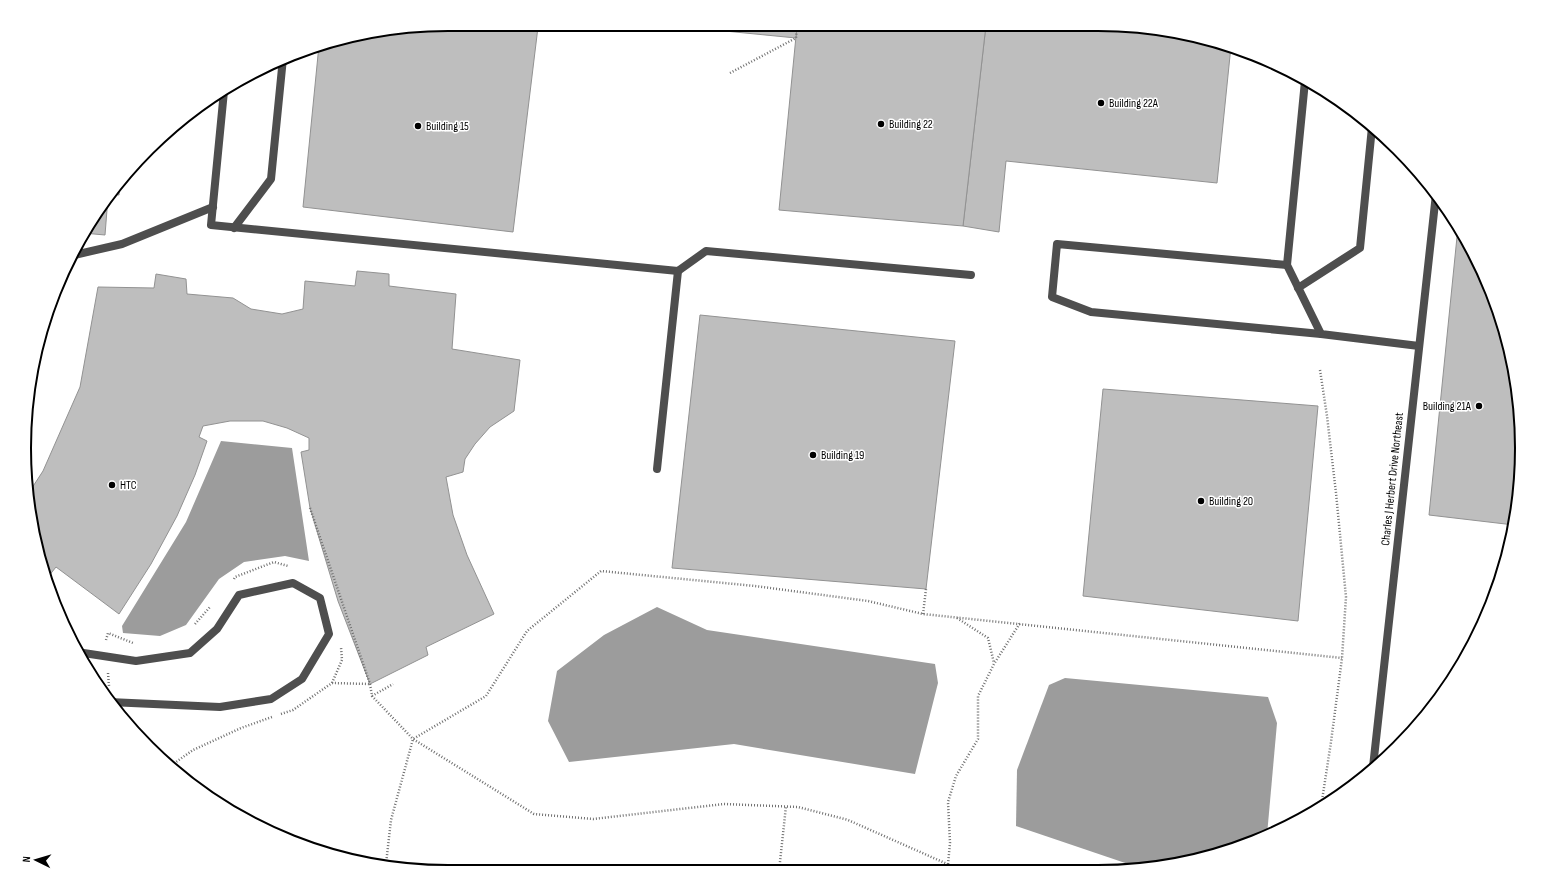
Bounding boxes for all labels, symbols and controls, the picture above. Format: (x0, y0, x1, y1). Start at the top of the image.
place label: Building 22A (1109, 96, 1159, 111)
marker: Building 22A (1096, 98, 1106, 108)
place label: Building 22 (889, 117, 933, 132)
place label: Building 15 (426, 119, 469, 134)
marker: Building 22 (876, 119, 886, 129)
marker: Building 15 (413, 121, 423, 131)
place label: Building 21A (1423, 399, 1472, 414)
marker: Building 21A (1474, 401, 1484, 411)
street label: Charles J Herbert Drive Northeast (1378, 411, 1407, 546)
place label: Building 19 (821, 448, 864, 463)
marker: Building 19 (808, 450, 818, 460)
place label: HTC (120, 478, 137, 493)
marker: HTC (107, 480, 117, 490)
place label: Building 20 (1209, 494, 1253, 509)
marker: Building 20 (1196, 496, 1206, 506)
north arrow (16, 840, 56, 880)
text: N (20, 856, 33, 863)

